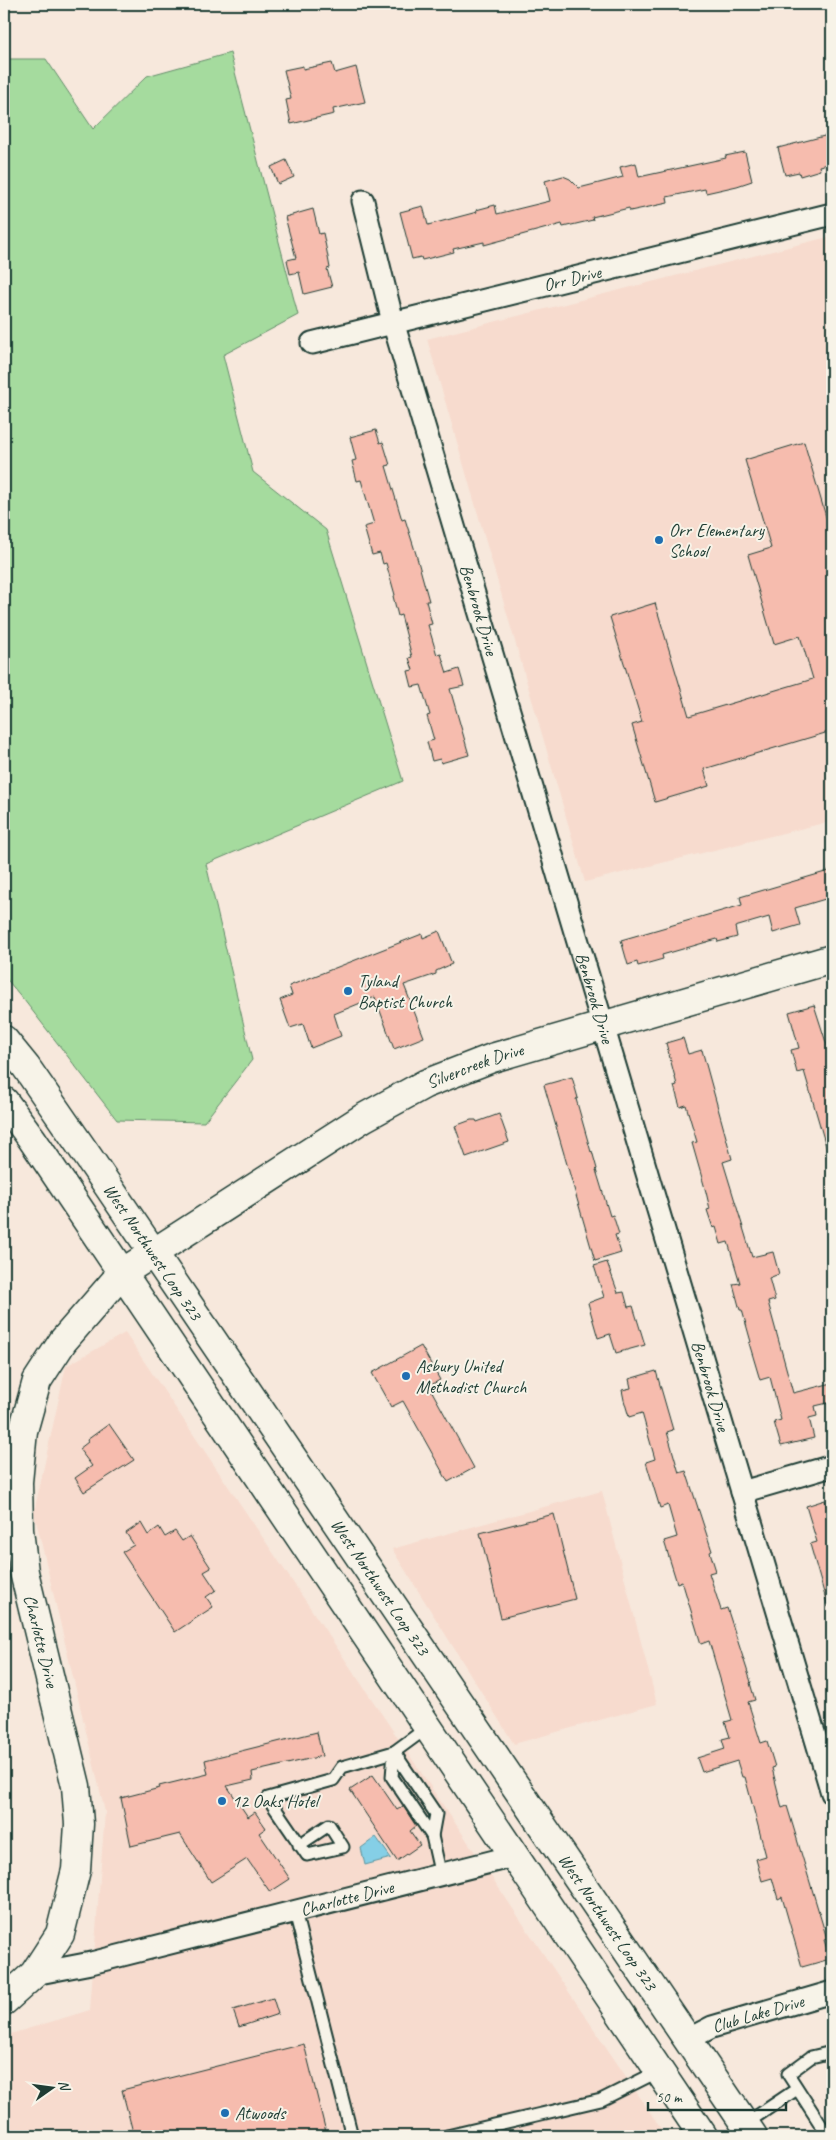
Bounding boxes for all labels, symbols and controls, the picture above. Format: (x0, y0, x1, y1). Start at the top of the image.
street label: Orr Drive (541, 260, 604, 296)
place label: Orr Elementary School (669, 519, 766, 562)
marker: Orr Elementary School (653, 534, 665, 546)
street label: Benbrook Drive (455, 562, 503, 659)
street label: Benbrook Drive (571, 950, 619, 1047)
place label: Tyland Baptist Church (358, 970, 453, 1013)
marker: Tyland Baptist Church (342, 985, 354, 997)
street label: Silvercreek Drive (423, 1038, 527, 1093)
street label: West Northwest Loop 323 (99, 1179, 208, 1326)
street label: Benbrook Drive (687, 1338, 735, 1435)
place label: Asbury United Methodist Church (416, 1355, 527, 1398)
marker: Asbury United Methodist Church (400, 1370, 412, 1382)
street label: West Northwest Loop 323 (326, 1515, 435, 1661)
street label: Charlotte Drive (19, 1592, 63, 1691)
place label: 12 Oaks Hotel (232, 1790, 321, 1812)
marker: 12 Oaks Hotel (216, 1795, 228, 1807)
street label: West Northwest Loop 323 (554, 1850, 663, 1996)
street label: Charlotte Drive (298, 1876, 397, 1921)
street label: Club Lake Drive (710, 1990, 807, 2037)
north arrow (28, 2062, 78, 2112)
text: N (55, 2079, 74, 2093)
scale bar (648, 2080, 786, 2112)
text: 50 m (656, 2088, 683, 2107)
place label: Atwoods (235, 2102, 287, 2124)
marker: Atwoods (219, 2107, 231, 2119)

